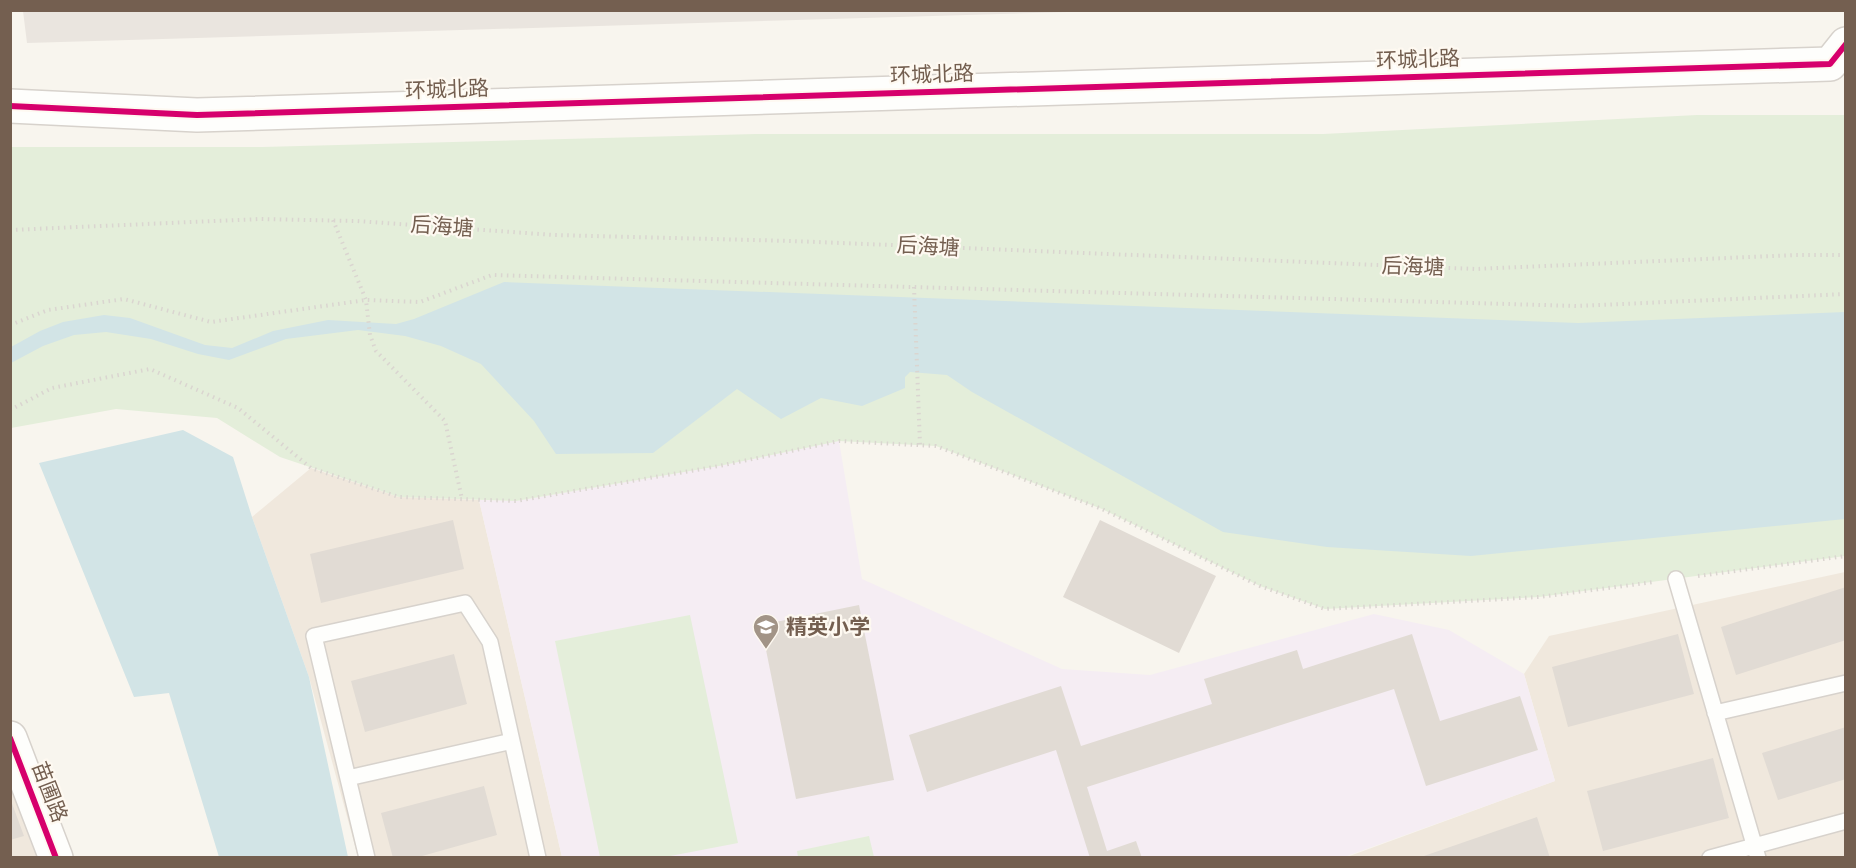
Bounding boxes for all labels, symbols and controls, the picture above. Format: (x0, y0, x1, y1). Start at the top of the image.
street label: 环城北路 (1376, 46, 1460, 74)
street label: 环城北路 (890, 61, 974, 89)
street label: 环城北路 (405, 76, 489, 104)
street label: 后海塘 (410, 212, 474, 242)
street label: 后海塘 (896, 233, 960, 261)
street label: 后海塘 (1381, 253, 1445, 281)
school or university icon: 精英小学 (751, 612, 781, 650)
place label: 精英小学 (786, 615, 870, 640)
street label: 苗圃路 (26, 758, 72, 826)

